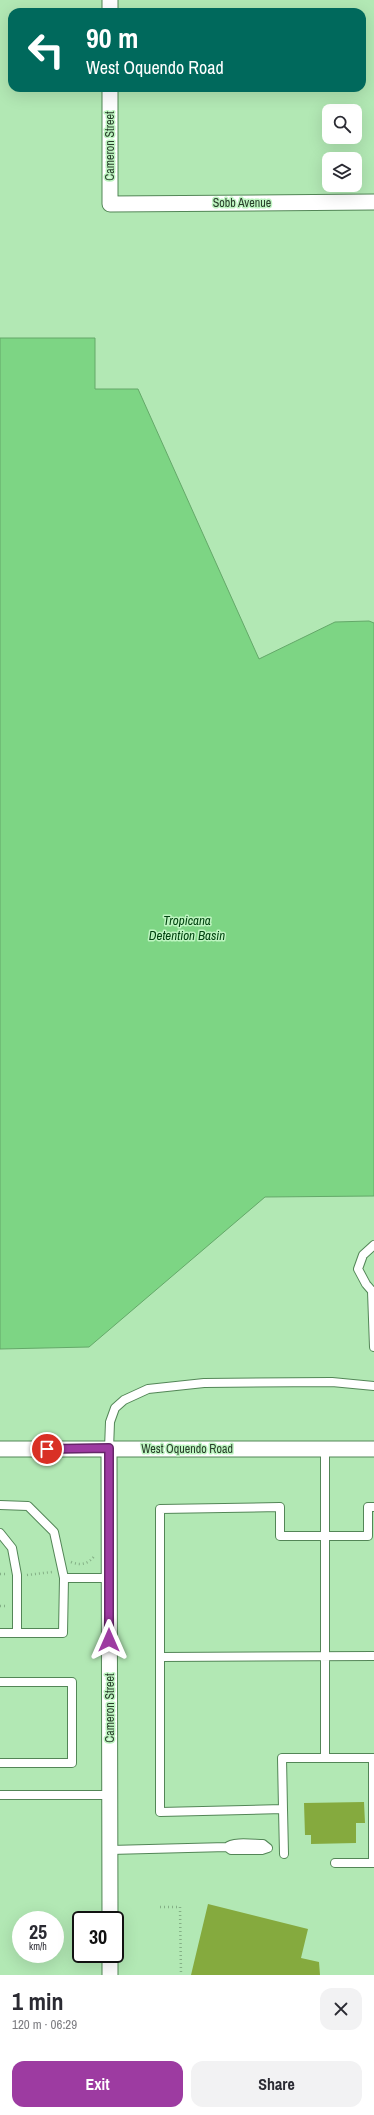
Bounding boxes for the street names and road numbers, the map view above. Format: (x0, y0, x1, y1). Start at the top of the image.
street label: Cameron Street (102, 111, 118, 181)
street label: Sobb Avenue (213, 195, 271, 211)
street label: West Oquendo Road (141, 1441, 233, 1457)
street label: Cameron Street (102, 1673, 118, 1743)

